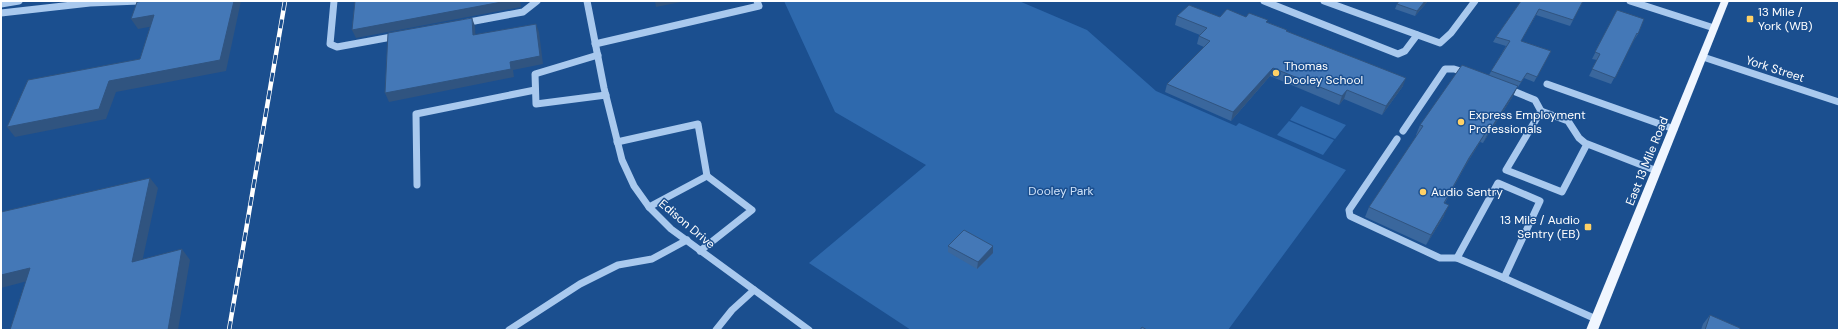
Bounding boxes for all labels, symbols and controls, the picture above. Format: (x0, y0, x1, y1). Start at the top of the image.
place label: 13 Mile / York (WB) (1758, 4, 1813, 34)
marker: 13 Mile / York (WB) (1745, 14, 1755, 24)
street label: York Street (1744, 52, 1807, 86)
place label: Thomas Dooley School (1284, 58, 1363, 88)
marker: Thomas Dooley School (1271, 68, 1281, 78)
place label: Express Employment Professionals (1469, 107, 1586, 137)
street label: East 13 Mile Road (1622, 114, 1672, 208)
marker: Express Employment Professionals (1456, 117, 1466, 127)
park label: Dooley Park (1028, 183, 1094, 199)
place label: Audio Sentry (1431, 184, 1503, 200)
marker: Audio Sentry (1418, 187, 1428, 197)
street label: Edison Drive (655, 196, 719, 252)
place label: 13 Mile / Audio Sentry (EB) (1500, 212, 1580, 242)
marker: 13 Mile / Audio Sentry (EB) (1583, 222, 1593, 232)

